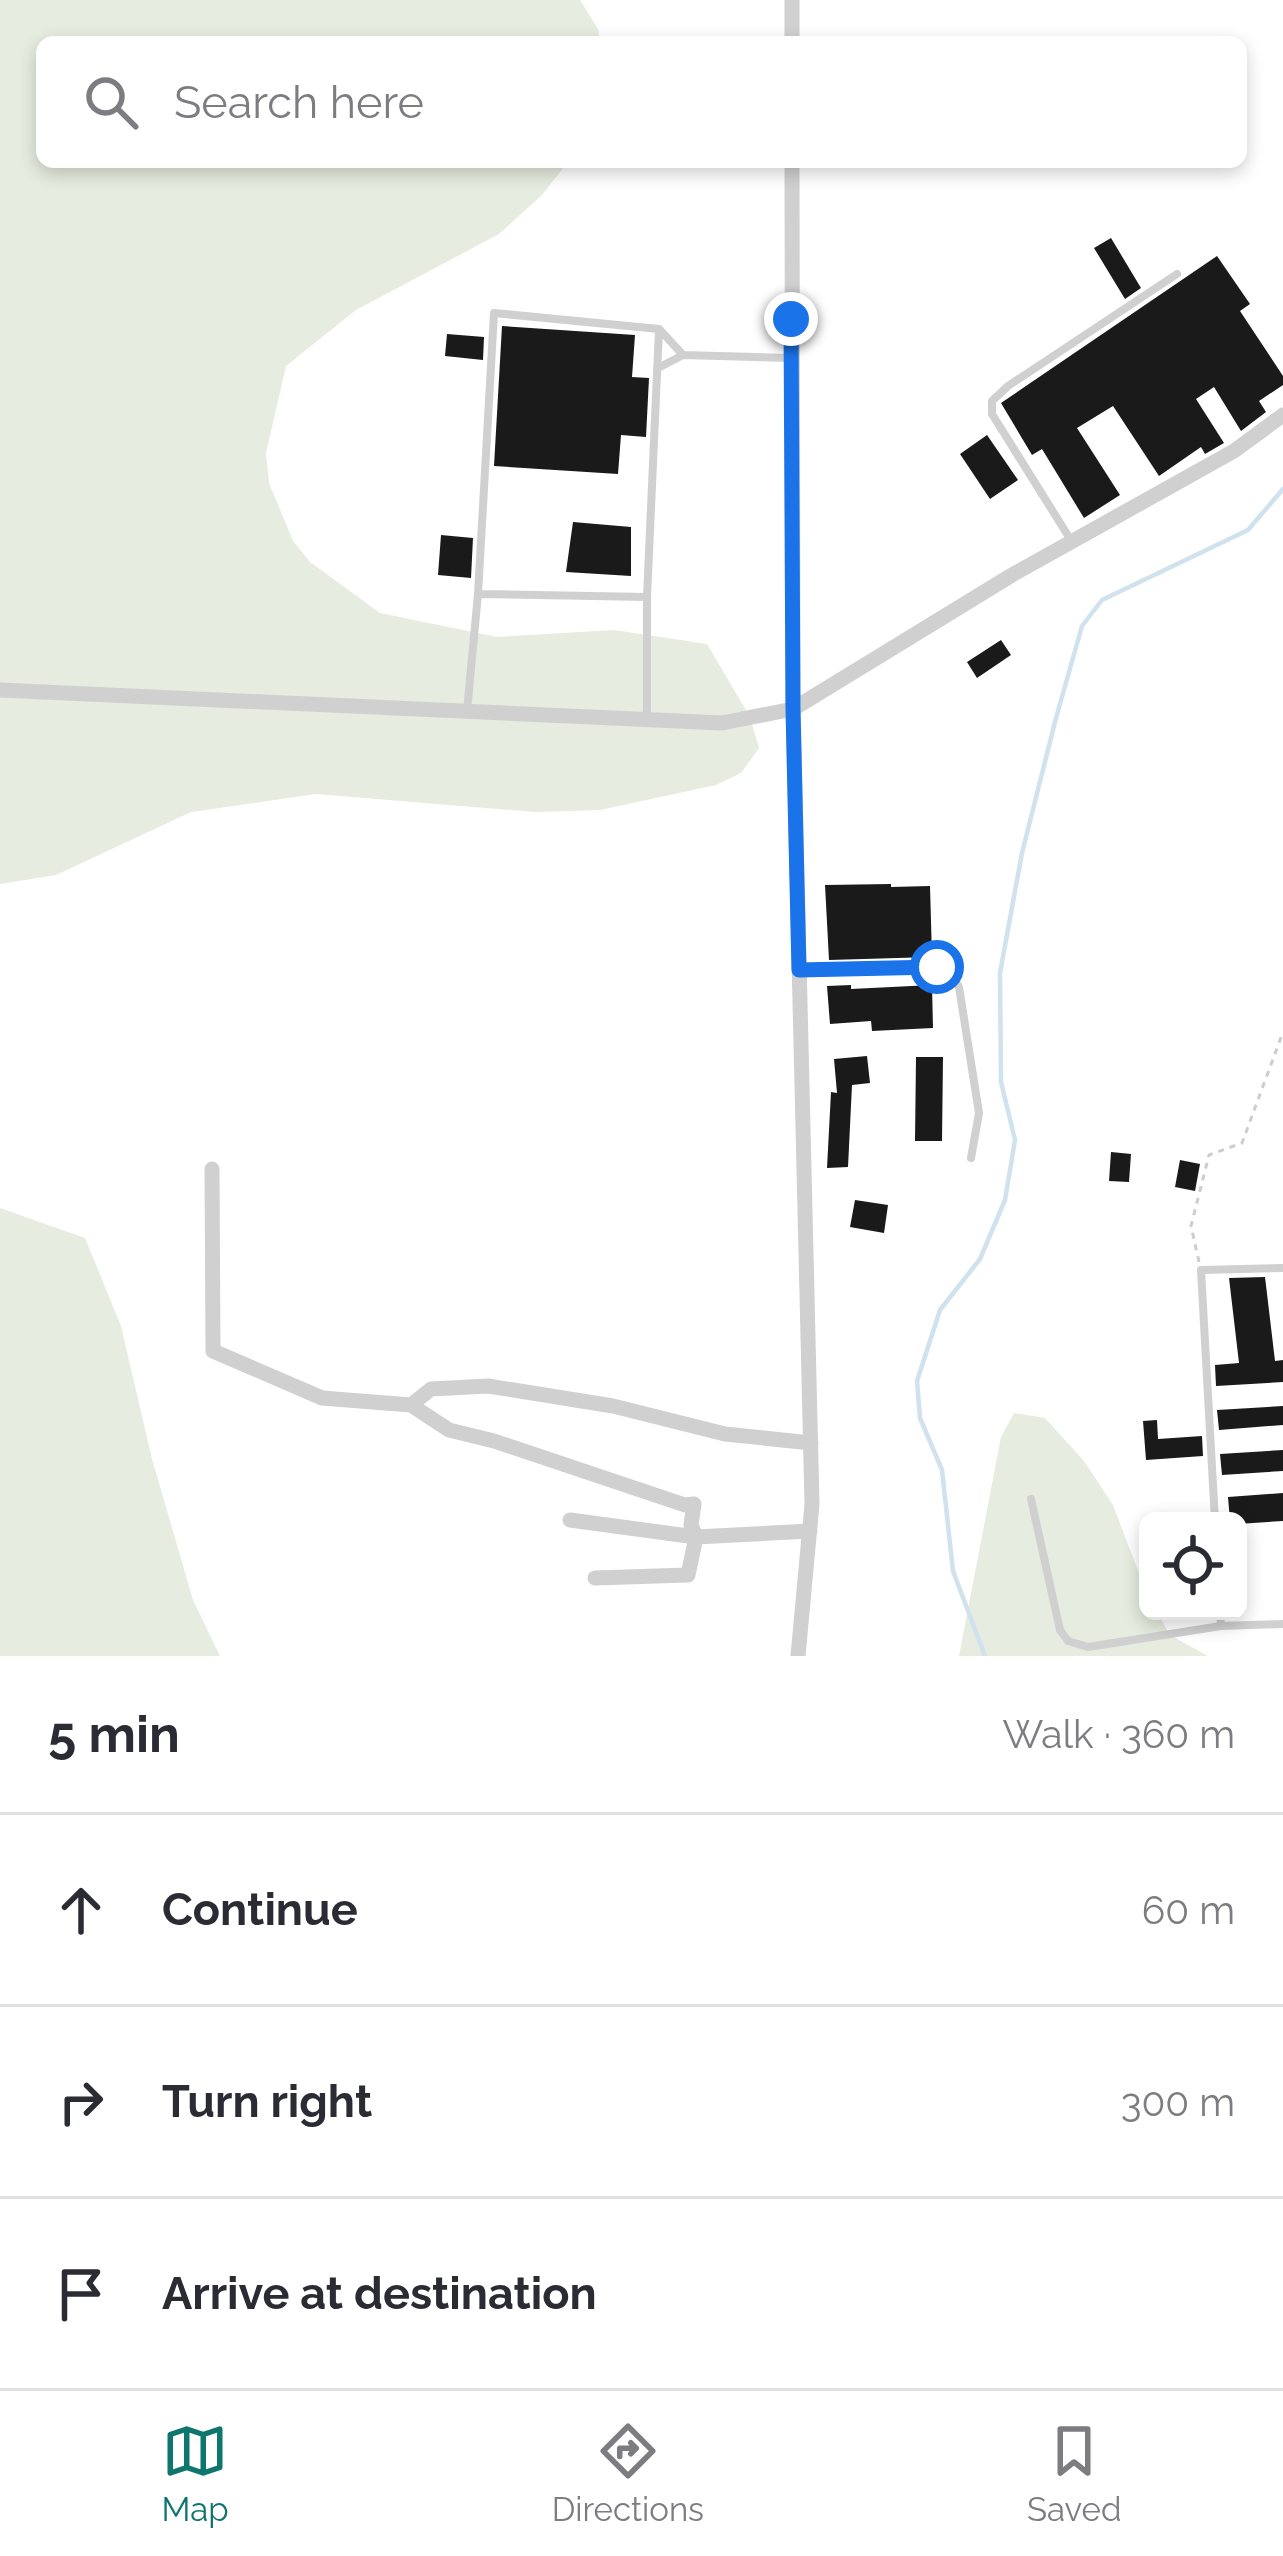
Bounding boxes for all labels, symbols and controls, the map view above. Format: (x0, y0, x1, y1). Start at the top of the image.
search box (36, 36, 1247, 168)
icon: search (78, 69, 144, 135)
text: Search here (174, 76, 424, 129)
route end (764, 292, 818, 346)
route start (910, 940, 964, 994)
map controls (1139, 1512, 1247, 1620)
button: locate (1139, 1512, 1247, 1620)
text: 5 min (48, 1704, 180, 1764)
text: Walk · 360 m (1002, 1711, 1235, 1757)
icon: ahead (48, 1877, 114, 1943)
text: Continue (162, 1883, 358, 1936)
text: 60 m (1142, 1887, 1235, 1933)
icon: right (48, 2069, 114, 2135)
text: Turn right (162, 2075, 372, 2128)
text: 300 m (1121, 2079, 1235, 2125)
icon: arrive (48, 2261, 114, 2327)
text: Arrive at destination (162, 2267, 597, 2320)
tab: Map (162, 2418, 229, 2529)
tab: Directions (552, 2418, 704, 2529)
tab: Saved (1027, 2418, 1121, 2529)

